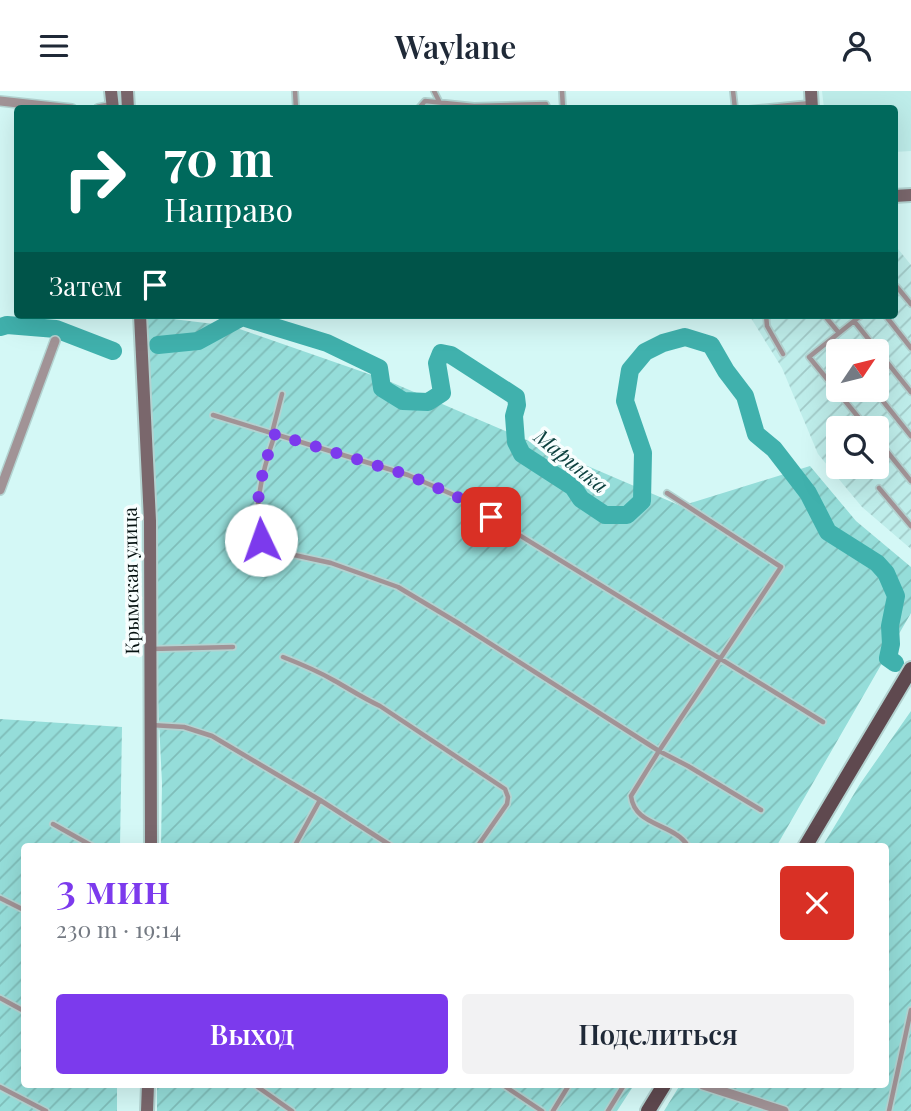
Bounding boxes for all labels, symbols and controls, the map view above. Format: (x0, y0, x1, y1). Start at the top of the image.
text: Waylane (395, 24, 516, 67)
icon: menu (35, 27, 73, 65)
icon: person (838, 27, 876, 65)
text: 70 m (164, 124, 274, 189)
icon: right (49, 133, 140, 224)
text: Направо (164, 187, 293, 230)
icon: arrive (136, 266, 174, 304)
text: Затем (49, 268, 122, 303)
north arrow (826, 339, 889, 403)
map controls (826, 339, 889, 479)
button: search (826, 416, 889, 479)
water label: Маринка (528, 421, 615, 498)
pin (461, 487, 521, 547)
icon: arrive (472, 498, 510, 536)
position arrow (224, 503, 298, 577)
street label: Крымская улица (116, 507, 144, 655)
text: 3 мин (56, 859, 170, 915)
button: close (780, 866, 854, 940)
text: 230 m · 19:14 (56, 913, 181, 944)
button: Выход (56, 994, 448, 1074)
button: Поделиться (462, 994, 854, 1074)

